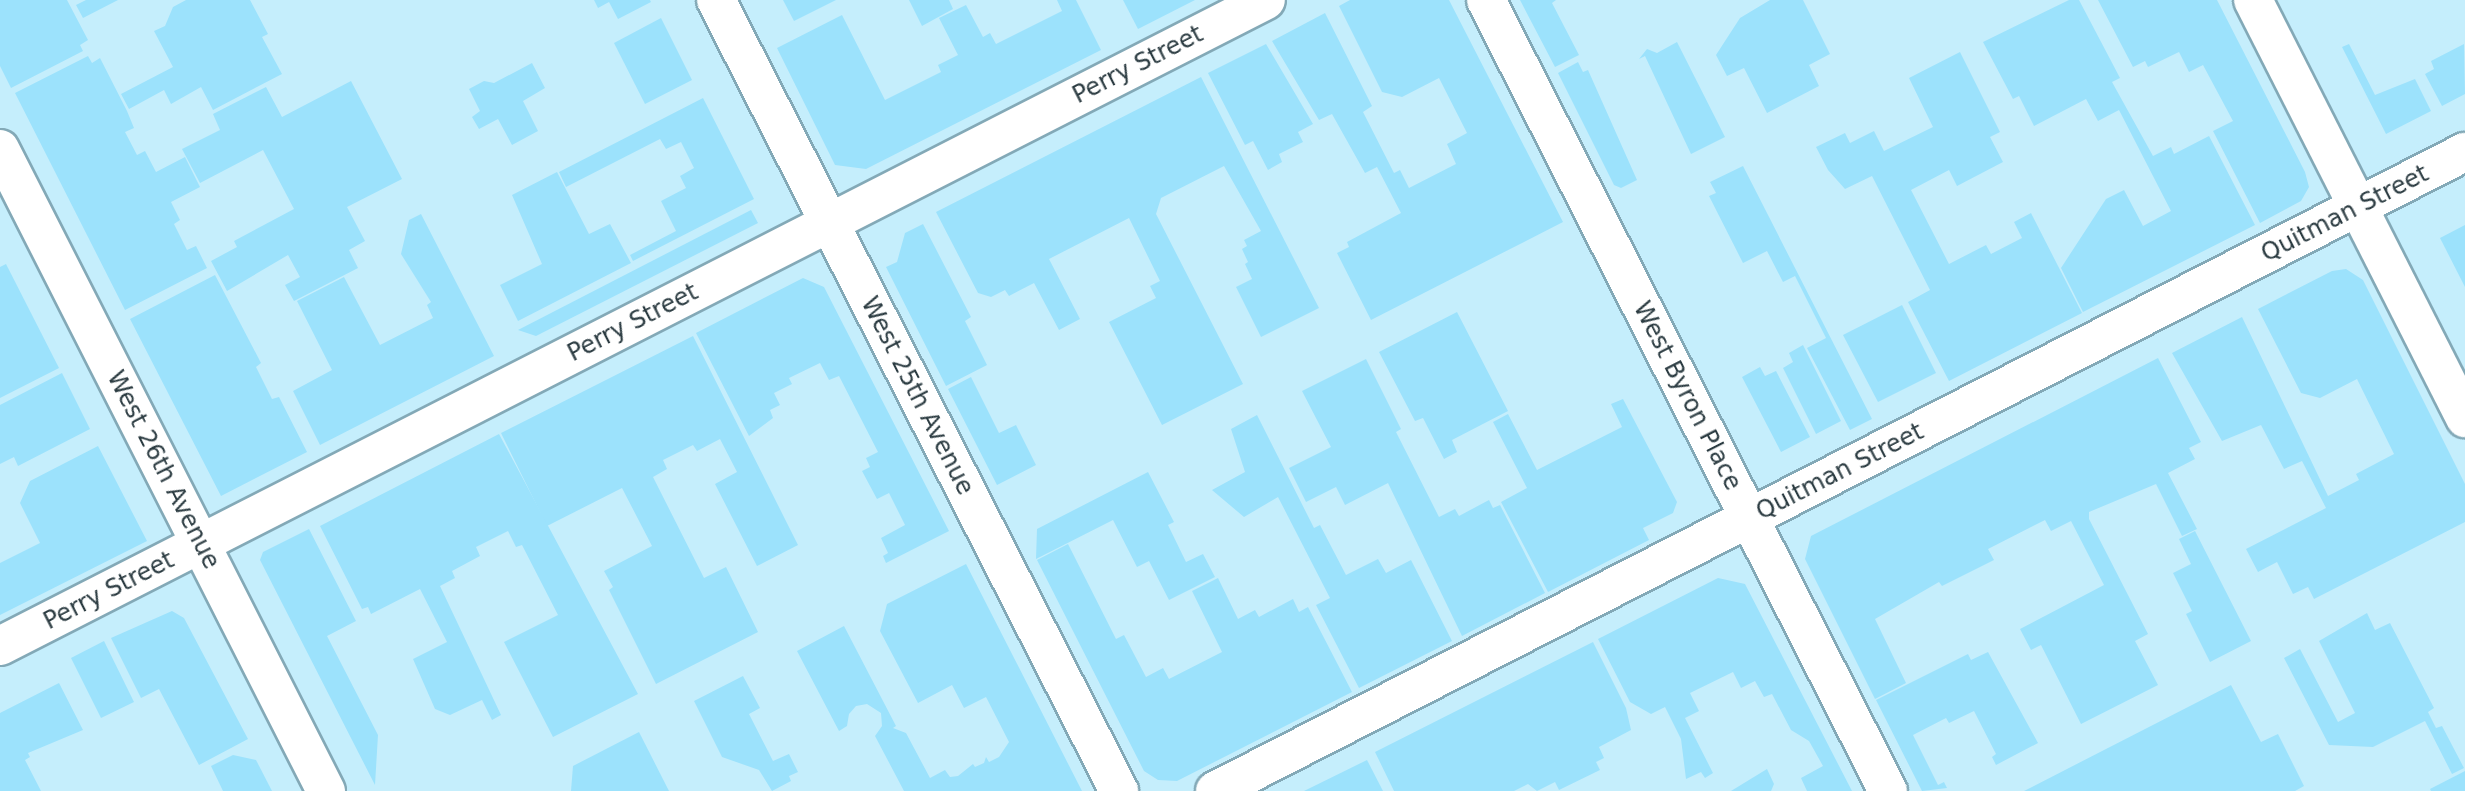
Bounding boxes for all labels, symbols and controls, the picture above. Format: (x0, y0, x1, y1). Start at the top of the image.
street label: Perry Street (1068, 20, 1208, 110)
street label: Quitman Street (2256, 159, 2434, 269)
street label: Perry Street (563, 278, 703, 368)
street label: West 25th Avenue (855, 292, 979, 500)
street label: West Byron Place (1627, 297, 1747, 495)
street label: West 26th Avenue (101, 366, 225, 574)
street label: Quitman Street (1751, 417, 1929, 527)
street label: Perry Street (39, 546, 179, 636)

